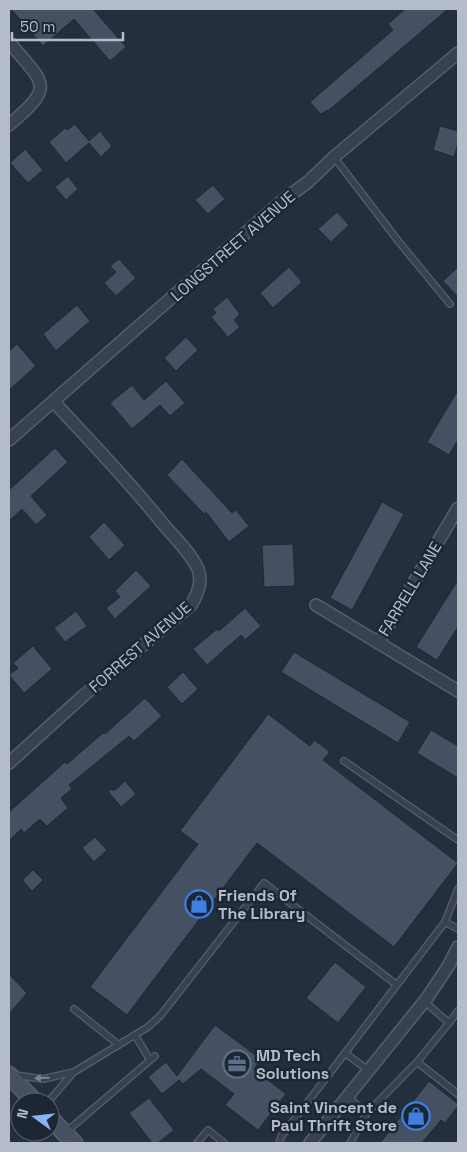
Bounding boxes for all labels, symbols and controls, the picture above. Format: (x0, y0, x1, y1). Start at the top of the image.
scale bar (12, 10, 124, 42)
text: 50 m (20, 17, 55, 36)
street label: LONGSTREET AVENUE (166, 186, 300, 306)
street label: FARRELL LANE (373, 538, 447, 640)
street label: FORREST AVENUE (84, 597, 196, 697)
place label: Friends Of The Library (218, 885, 305, 924)
shop icon: Friends Of The Library (184, 889, 214, 919)
place label: MD Tech Solutions (256, 1045, 329, 1084)
office icon: MD Tech Solutions (222, 1049, 252, 1079)
one-way arrow (33, 1075, 49, 1083)
north arrow (10, 1092, 60, 1142)
place label: Saint Vincent de Paul Thrift Store (270, 1097, 397, 1136)
shop icon: Saint Vincent de Paul Thrift Store (401, 1101, 431, 1131)
text: N (13, 1107, 32, 1121)

